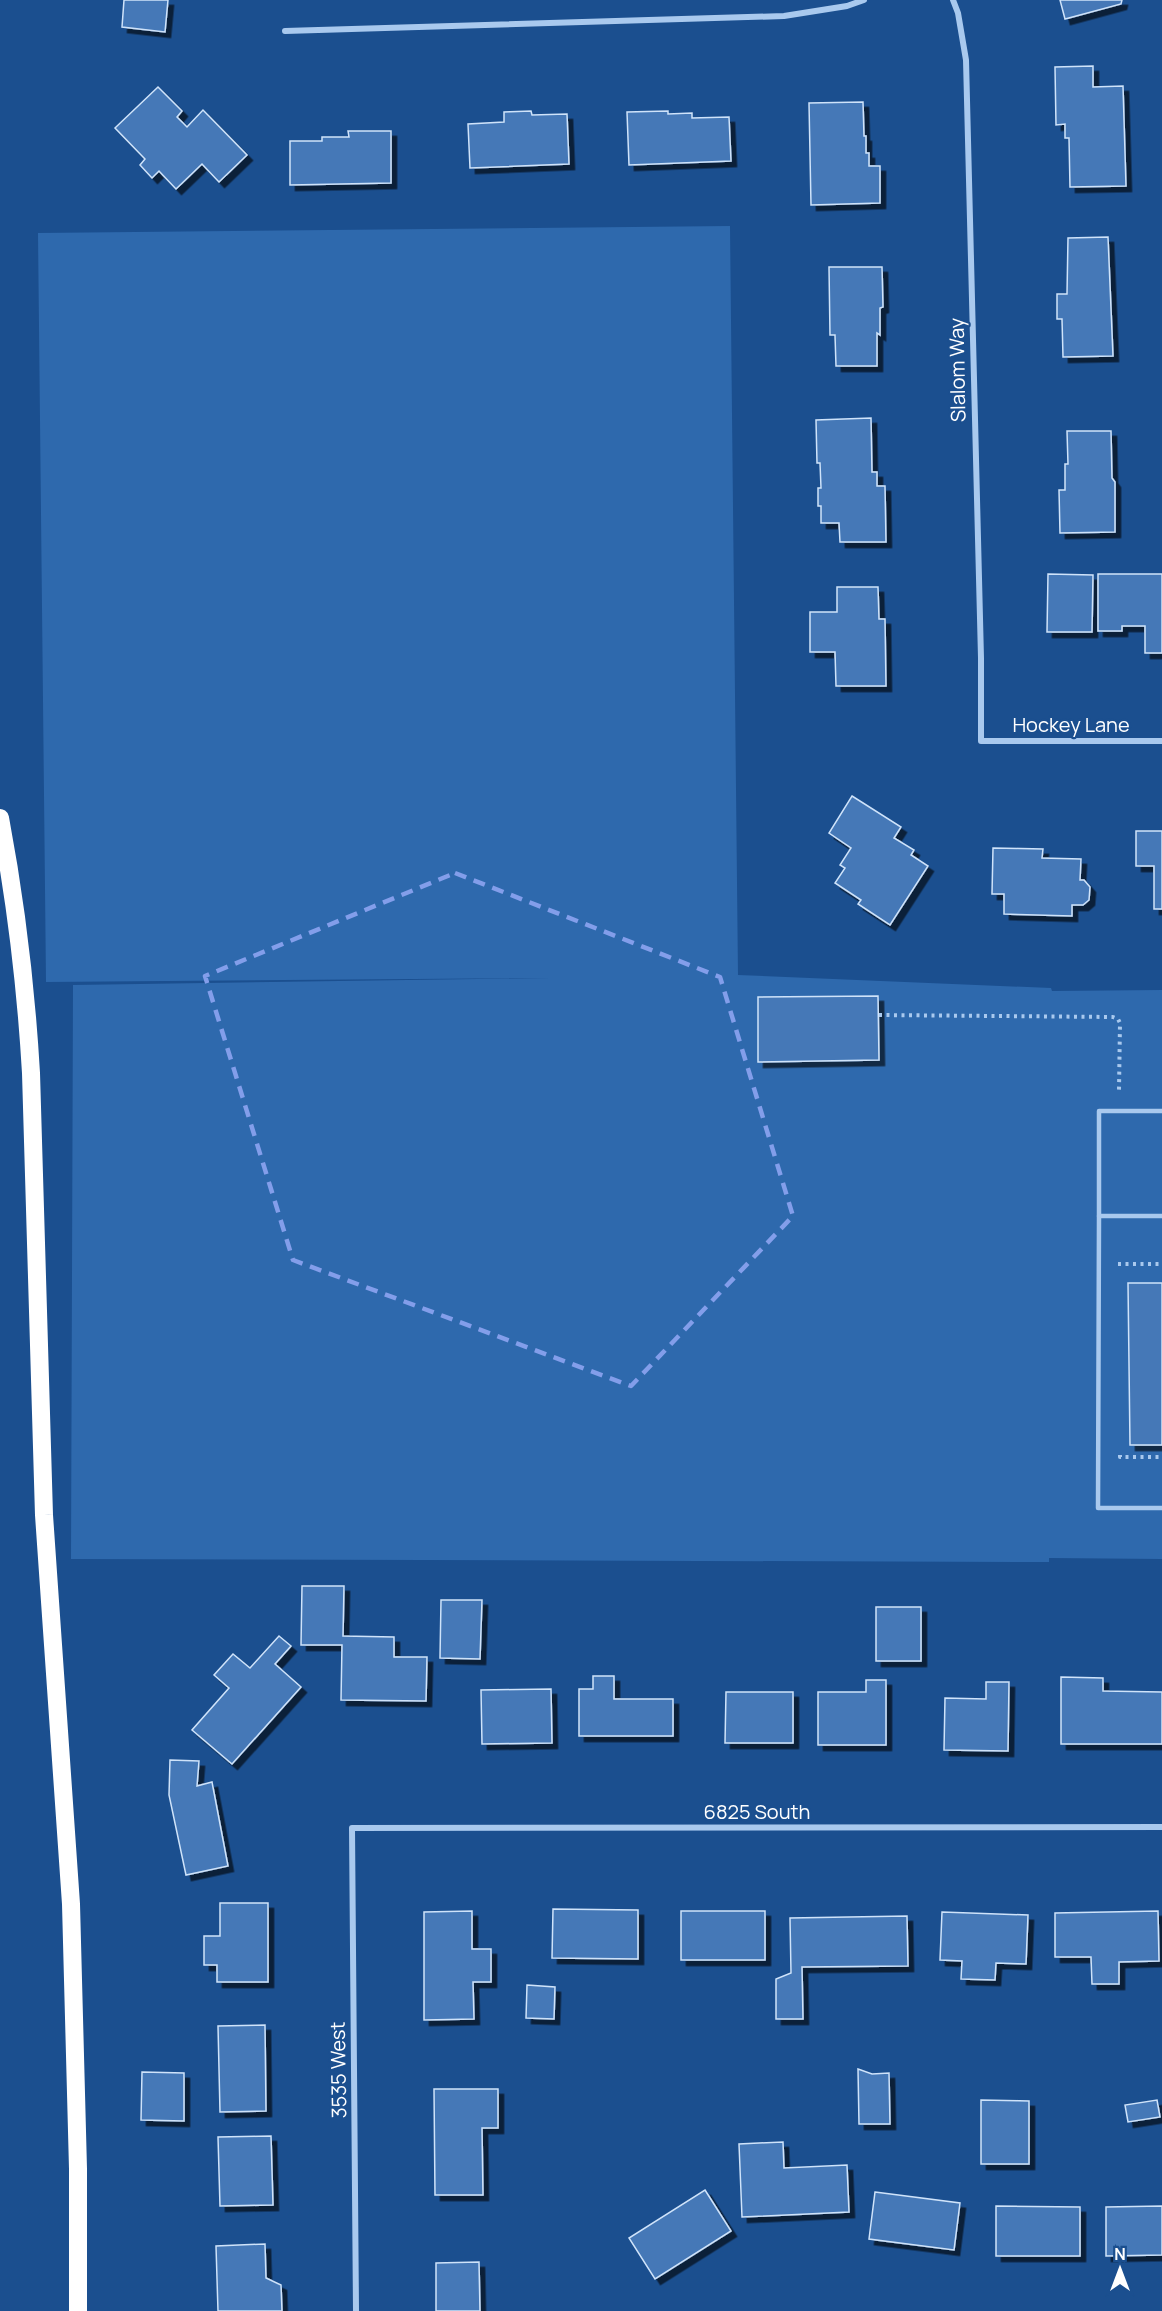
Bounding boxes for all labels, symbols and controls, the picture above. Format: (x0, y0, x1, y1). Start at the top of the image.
street label: Slalom Way (943, 317, 971, 422)
street label: Hockey Lane (1012, 711, 1130, 738)
street label: 6825 South (704, 1798, 810, 1825)
street label: 3535 West (324, 2021, 352, 2119)
north arrow (1090, 2239, 1150, 2299)
text: N (1114, 2243, 1126, 2265)

